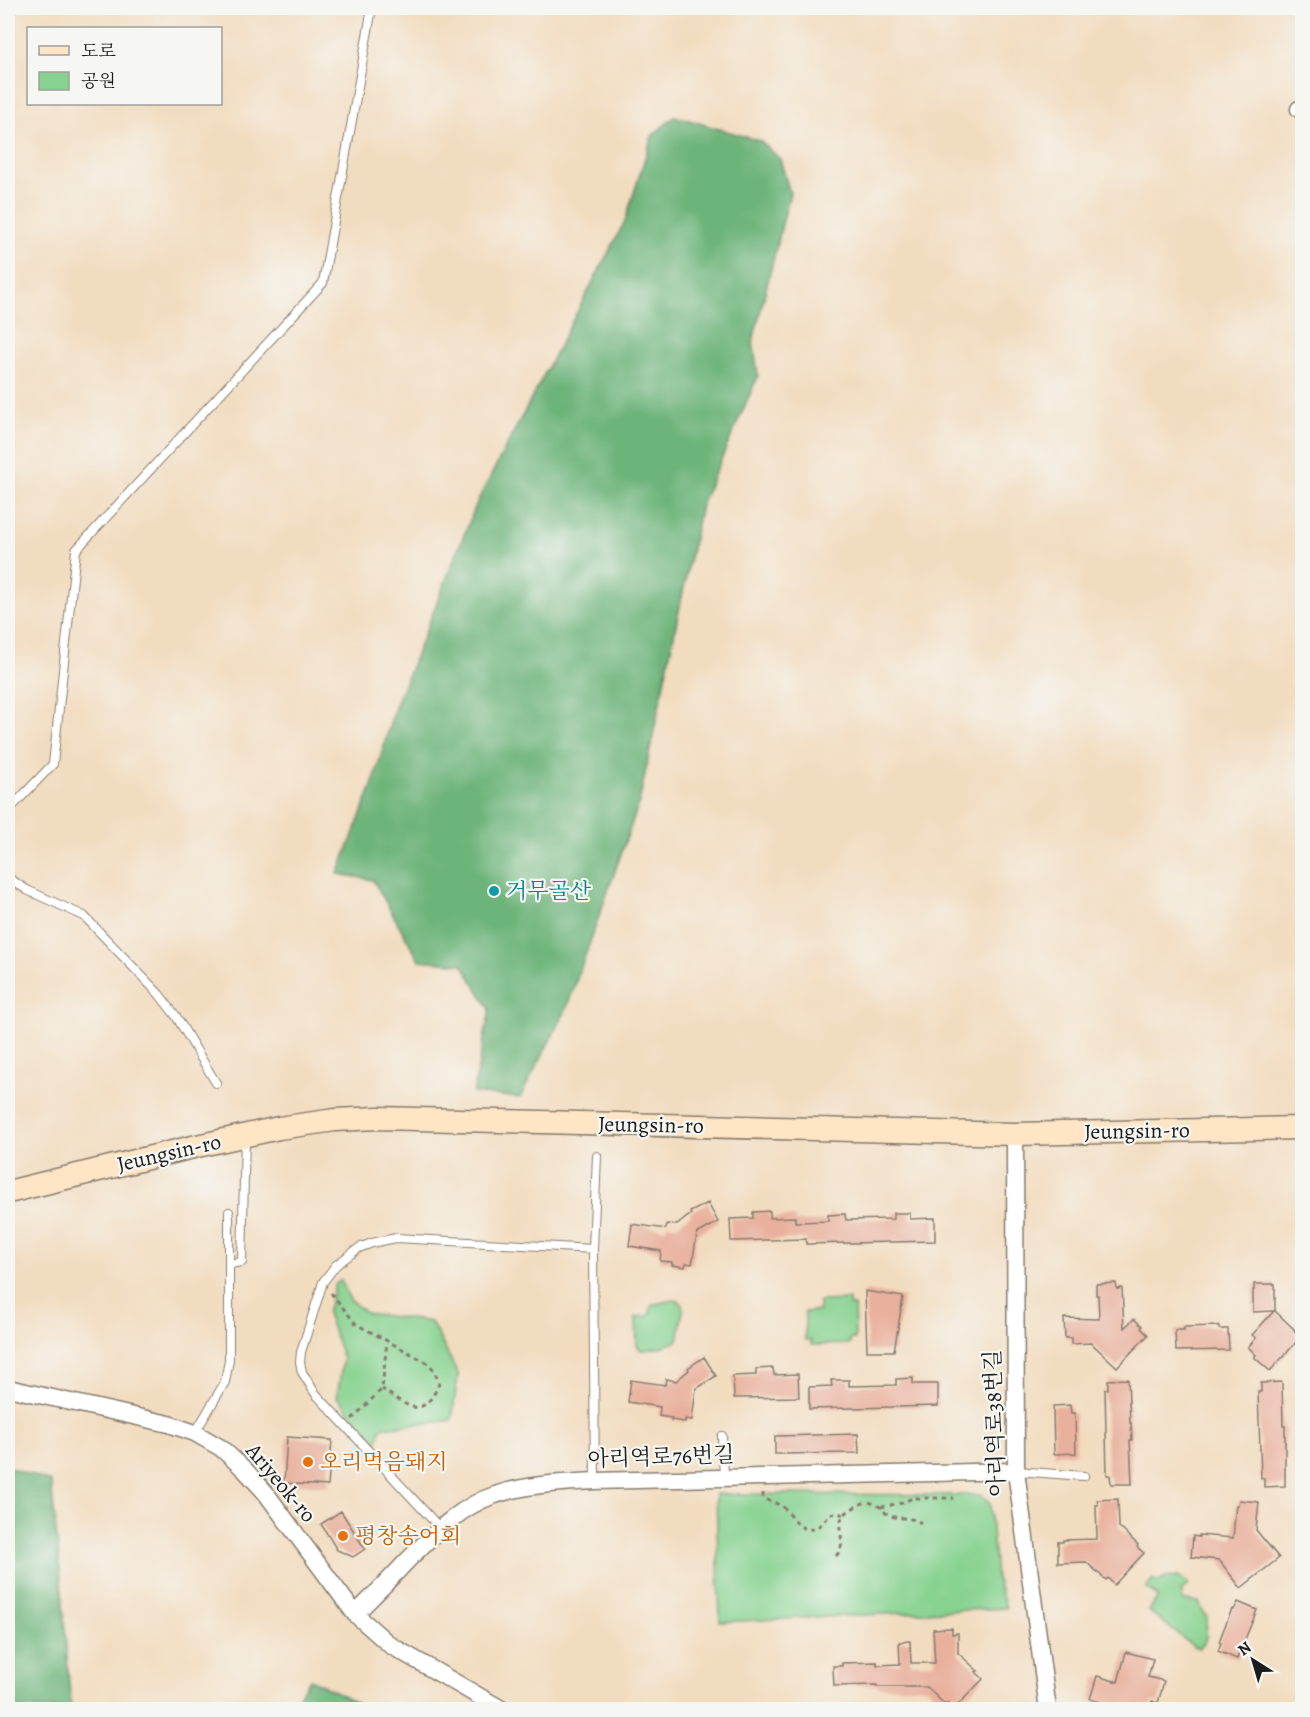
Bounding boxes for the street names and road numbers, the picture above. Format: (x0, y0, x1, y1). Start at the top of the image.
street label: Jeungsin-ro (598, 1109, 704, 1141)
street label: Jeungsin-ro (1084, 1115, 1190, 1147)
street label: Jeungsin-ro (114, 1126, 224, 1180)
street label: 아리역로38번길 (977, 1349, 1013, 1497)
street label: Ariyeok-ro (238, 1436, 323, 1529)
street label: 아리역로76번길 (587, 1439, 735, 1475)

